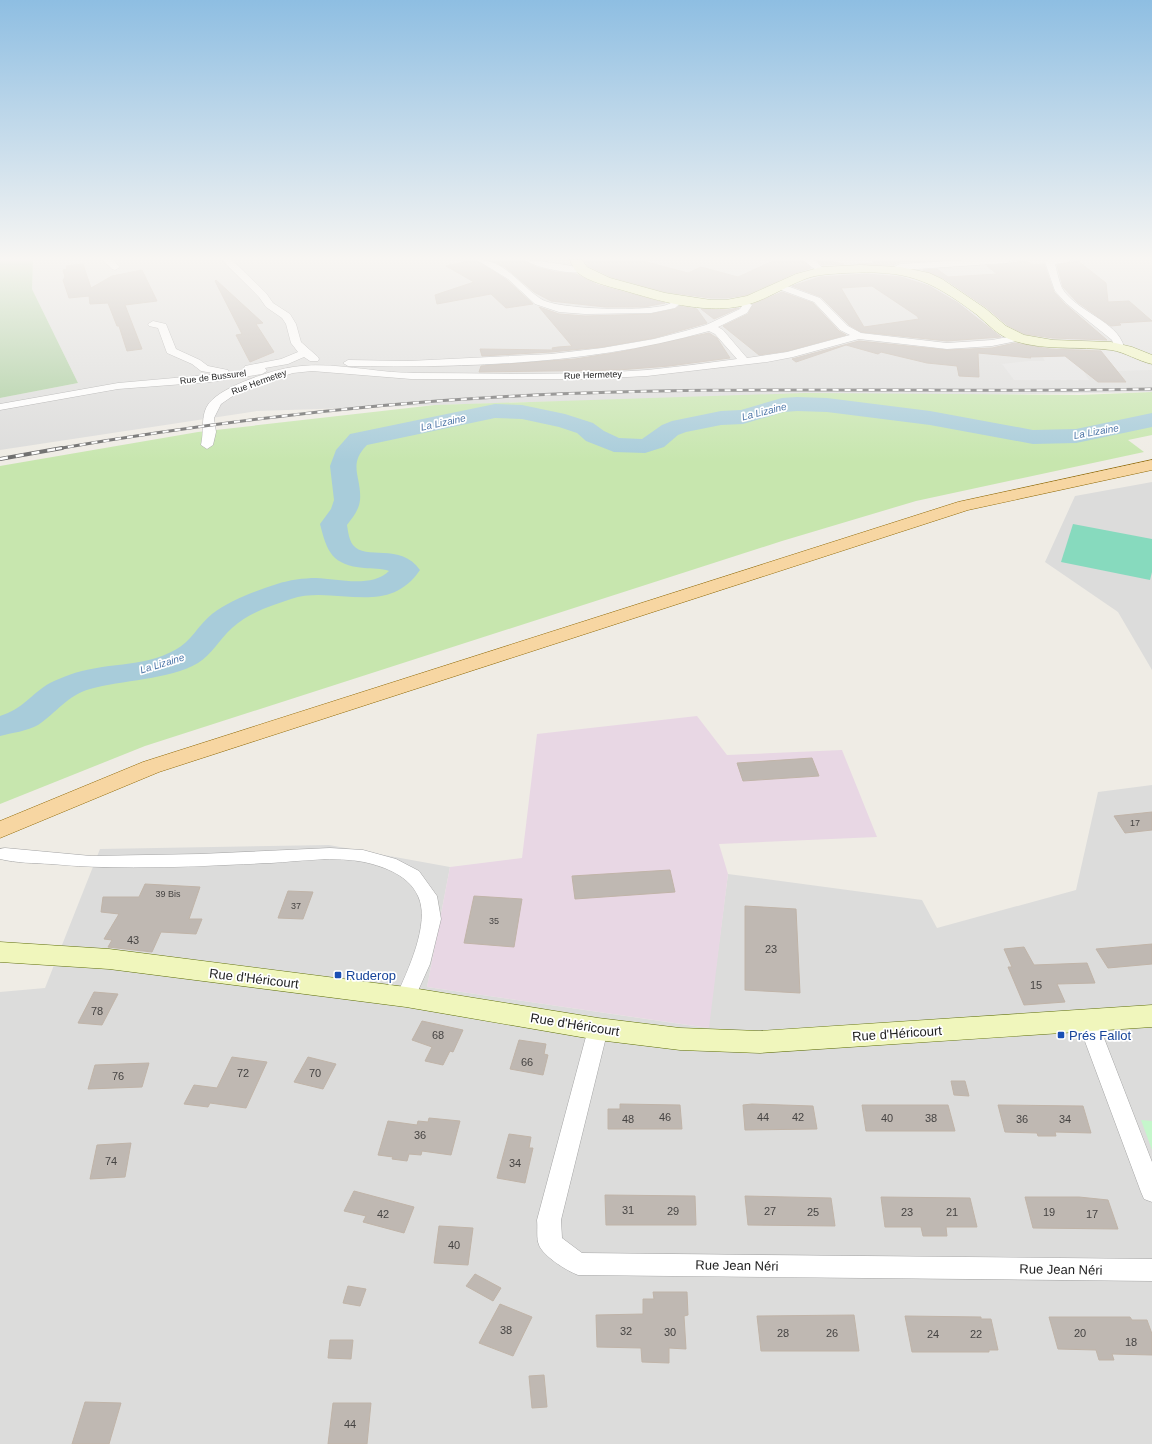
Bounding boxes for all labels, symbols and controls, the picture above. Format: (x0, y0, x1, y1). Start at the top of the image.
street label: Rue Hermetey (230, 367, 288, 397)
street label: Rue de Bussurel (179, 368, 247, 386)
street label: Rue Hermetey (564, 369, 623, 381)
water label: La Lizaine (741, 401, 788, 422)
water label: La Lizaine (420, 412, 467, 433)
water label: La Lizaine (1073, 422, 1120, 441)
water label: La Lizaine (139, 651, 186, 675)
house number: 17 (1130, 818, 1140, 828)
house number: 39 Bis (155, 889, 181, 899)
house number: 37 (291, 901, 301, 911)
house number: 35 (489, 916, 499, 926)
house number: 43 (127, 934, 139, 946)
house number: 23 (765, 943, 777, 955)
street label: Rue d'Héricourt (208, 966, 300, 991)
place label: Ruderop (346, 968, 396, 983)
marker: Ruderop (333, 970, 343, 980)
house number: 15 (1030, 979, 1042, 991)
house number: 78 (91, 1005, 103, 1017)
street label: Rue d'Héricourt (529, 1010, 621, 1039)
street label: Rue d'Héricourt (852, 1023, 943, 1044)
place label: Prés Fallot (1069, 1028, 1132, 1043)
house number: 68 (432, 1029, 444, 1041)
marker: Prés Fallot (1056, 1030, 1066, 1040)
house number: 66 (521, 1056, 533, 1068)
house number: 72 (237, 1067, 249, 1079)
house number: 70 (309, 1067, 321, 1079)
house number: 76 (112, 1070, 124, 1082)
house number: 46 (659, 1111, 671, 1123)
house number: 44 (757, 1111, 769, 1123)
house number: 42 (792, 1111, 804, 1123)
house number: 40 (881, 1112, 893, 1124)
house number: 38 (925, 1112, 937, 1124)
house number: 48 (622, 1113, 634, 1125)
house number: 36 (1016, 1113, 1028, 1125)
house number: 34 (1059, 1113, 1071, 1125)
house number: 36 (414, 1129, 426, 1141)
house number: 74 (105, 1155, 117, 1167)
house number: 34 (509, 1157, 521, 1169)
house number: 31 (622, 1204, 634, 1216)
house number: 29 (667, 1205, 679, 1217)
house number: 27 (764, 1205, 776, 1217)
house number: 25 (807, 1206, 819, 1218)
house number: 23 (901, 1206, 913, 1218)
house number: 21 (946, 1206, 958, 1218)
house number: 19 (1043, 1206, 1055, 1218)
house number: 42 (377, 1208, 389, 1220)
house number: 17 (1086, 1208, 1098, 1220)
house number: 40 (448, 1239, 460, 1251)
street label: Rue Jean Néri (695, 1257, 779, 1274)
street label: Rue Jean Néri (1019, 1261, 1103, 1278)
house number: 38 (500, 1324, 512, 1336)
house number: 32 (620, 1325, 632, 1337)
house number: 30 (664, 1326, 676, 1338)
house number: 28 (777, 1327, 789, 1339)
house number: 26 (826, 1327, 838, 1339)
house number: 20 (1074, 1327, 1086, 1339)
house number: 24 (927, 1328, 939, 1340)
house number: 22 (970, 1328, 982, 1340)
house number: 18 (1125, 1336, 1137, 1348)
house number: 44 (344, 1418, 356, 1430)

